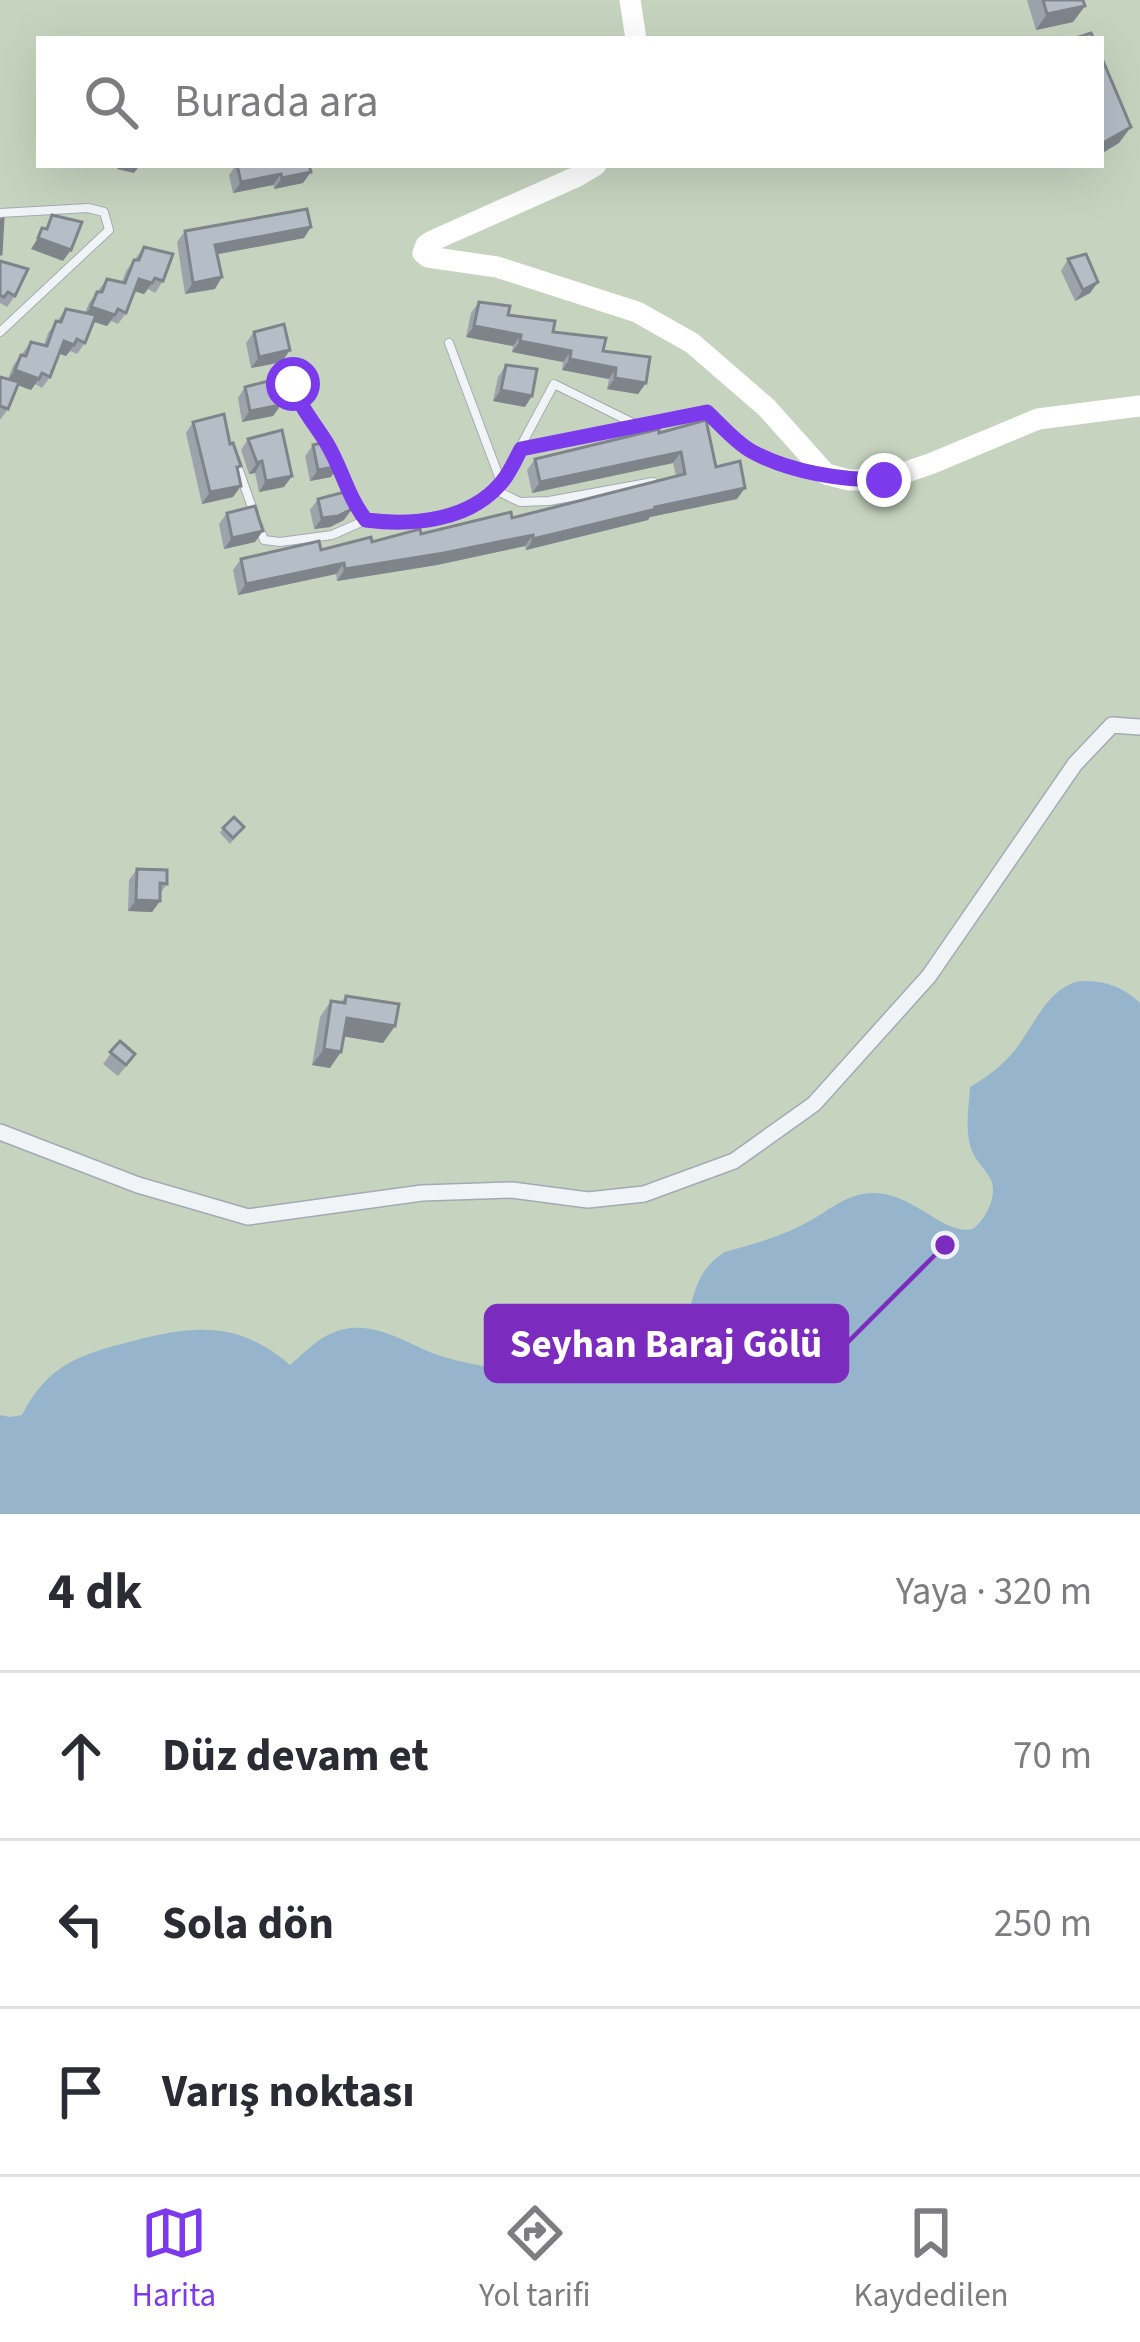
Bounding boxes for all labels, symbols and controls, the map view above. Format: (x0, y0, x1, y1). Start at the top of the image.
search box (36, 36, 1104, 168)
icon: search (78, 69, 144, 135)
text: Burada ara (174, 70, 379, 134)
route start (266, 357, 320, 411)
route end (857, 453, 911, 507)
callout: Seyhan Baraj Gölü (486, 1306, 847, 1381)
text: Seyhan Baraj Gölü (510, 1317, 822, 1373)
text: 4 dk (48, 1556, 142, 1628)
text: Yaya · 320 m (896, 1564, 1092, 1620)
icon: ahead (48, 1723, 114, 1789)
text: Düz devam et (162, 1724, 429, 1788)
text: 70 m (1013, 1728, 1092, 1784)
icon: left (48, 1891, 114, 1957)
text: Sola dön (162, 1892, 334, 1956)
text: 250 m (994, 1896, 1092, 1952)
icon: arrive (48, 2059, 114, 2125)
text: Varış noktası (162, 2060, 415, 2124)
tab: Harita (131, 2200, 216, 2319)
tab: Yol tarifi (479, 2200, 591, 2319)
tab: Kaydedilen (854, 2200, 1009, 2319)

